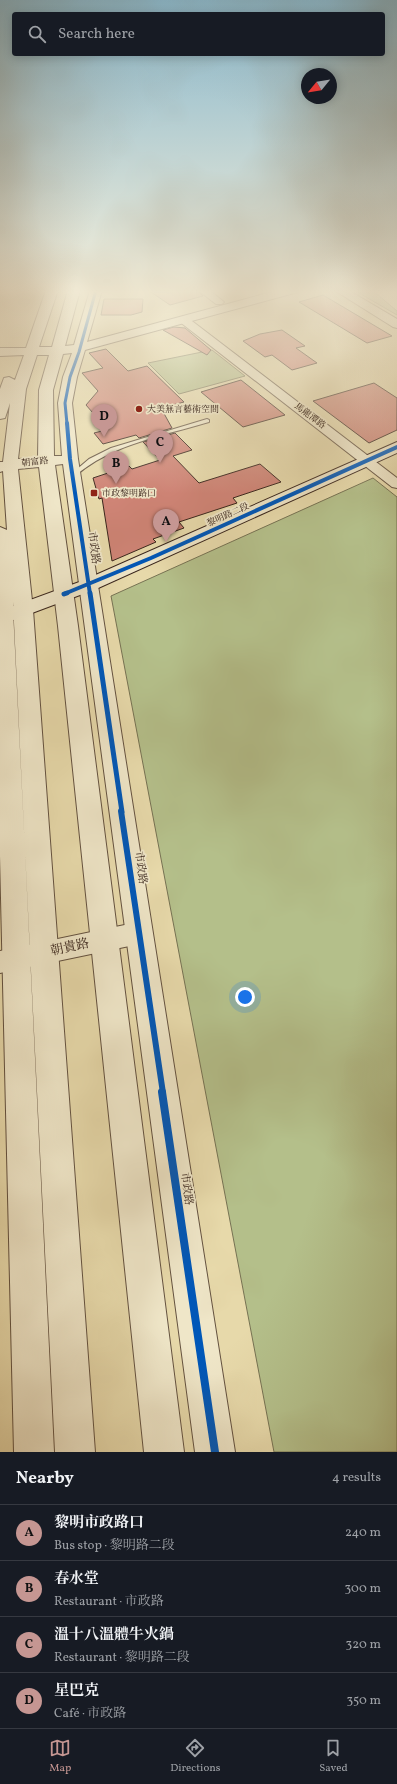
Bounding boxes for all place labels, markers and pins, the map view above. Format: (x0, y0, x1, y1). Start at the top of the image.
place label: 大美無言藝術空間 (147, 403, 219, 416)
pin: D (91, 404, 117, 437)
marker: 大美無言藝術空間 (134, 404, 144, 414)
pin: C (147, 430, 173, 463)
pin: B (103, 451, 129, 484)
place label: 市政黎明路口 (102, 487, 156, 500)
marker: 市政黎明路口 (89, 488, 99, 498)
pin: A (153, 509, 179, 542)

